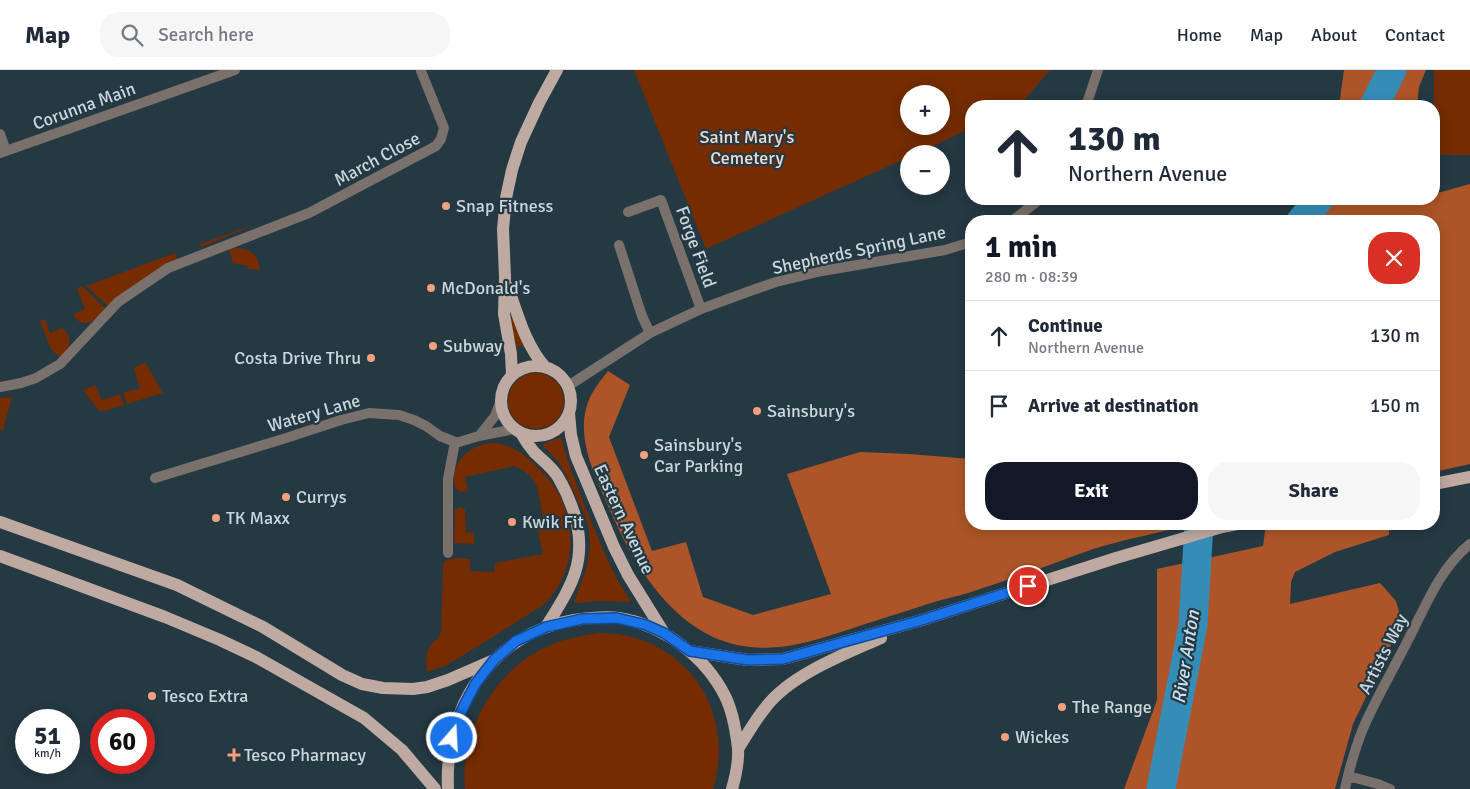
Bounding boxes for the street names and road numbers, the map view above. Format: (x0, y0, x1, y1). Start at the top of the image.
street label: Corunna Main (30, 77, 138, 135)
street label: March Close (330, 127, 424, 191)
street label: Forge Field (671, 203, 721, 291)
street label: Shepherds Spring Lane (770, 221, 948, 279)
street label: Watery Lane (265, 389, 363, 437)
street label: Eastern Avenue (589, 460, 659, 578)
street label: Artists Way (1353, 610, 1413, 698)

